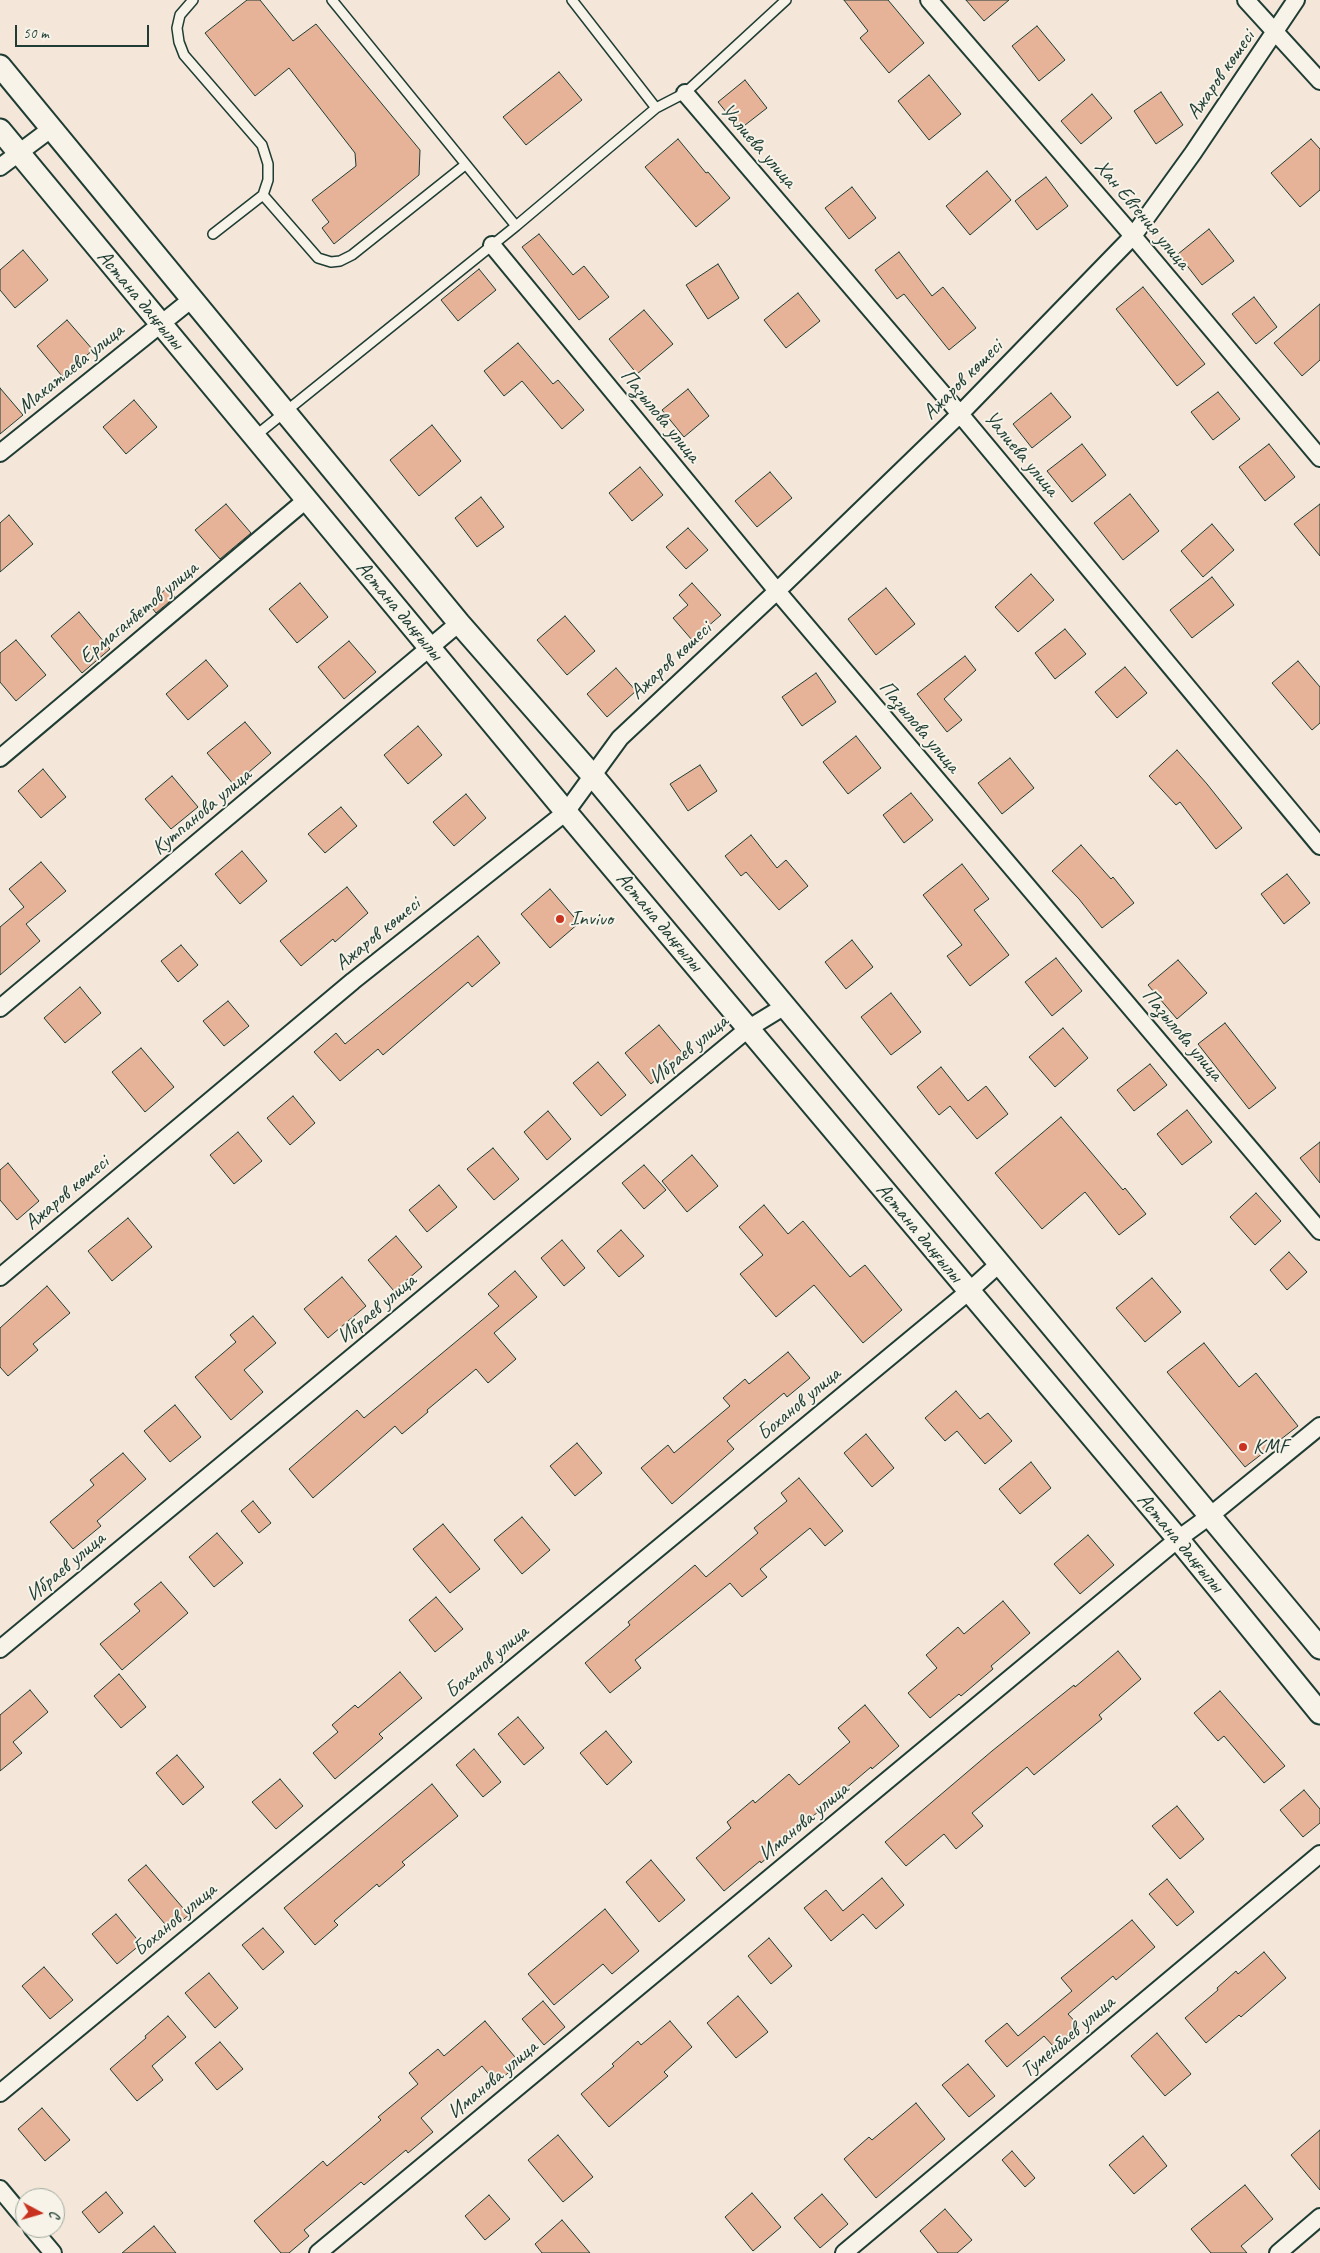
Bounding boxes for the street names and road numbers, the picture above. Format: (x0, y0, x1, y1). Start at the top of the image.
street label: Ажаров көшесі (1181, 26, 1261, 124)
street label: Уалиева улица (714, 99, 802, 193)
street label: Хан Евгения улица (1089, 155, 1195, 275)
street label: Астана даңғылы (91, 245, 189, 355)
street label: Макатаева улица (13, 319, 129, 419)
street label: Ажаров көшесі (918, 335, 1008, 425)
street label: Пазылова улица (615, 364, 705, 468)
street label: Уалиева улица (978, 406, 1064, 502)
street label: Ермаганбетов улица (75, 556, 203, 670)
street label: Астана даңғылы (350, 556, 448, 666)
street label: Ажаров көшесі (625, 617, 717, 705)
street label: Пазылова улица (873, 676, 965, 778)
street label: Кутпанова улица (147, 763, 257, 861)
street label: Астана даңғылы (610, 867, 708, 977)
street label: Ажаров көшесі (330, 892, 426, 976)
street label: Пазылова улица (1136, 984, 1228, 1086)
street label: Ибраев улица (644, 1010, 734, 1090)
street label: Ажаров көшесі (20, 1150, 114, 1236)
street label: Астана даңғылы (870, 1178, 968, 1288)
street label: Ибраев улица (332, 1269, 422, 1349)
street label: Боханов улица (752, 1362, 846, 1446)
street label: Астана даңғылы (1131, 1488, 1229, 1598)
street label: Ибраев улица (21, 1527, 111, 1607)
street label: Боханов улица (440, 1620, 534, 1704)
street label: Иманова улица (754, 1777, 854, 1867)
street label: Боханов улица (128, 1878, 222, 1962)
street label: Туменбаев улица (1016, 1990, 1120, 2084)
street label: Иманова улица (443, 2035, 543, 2125)

